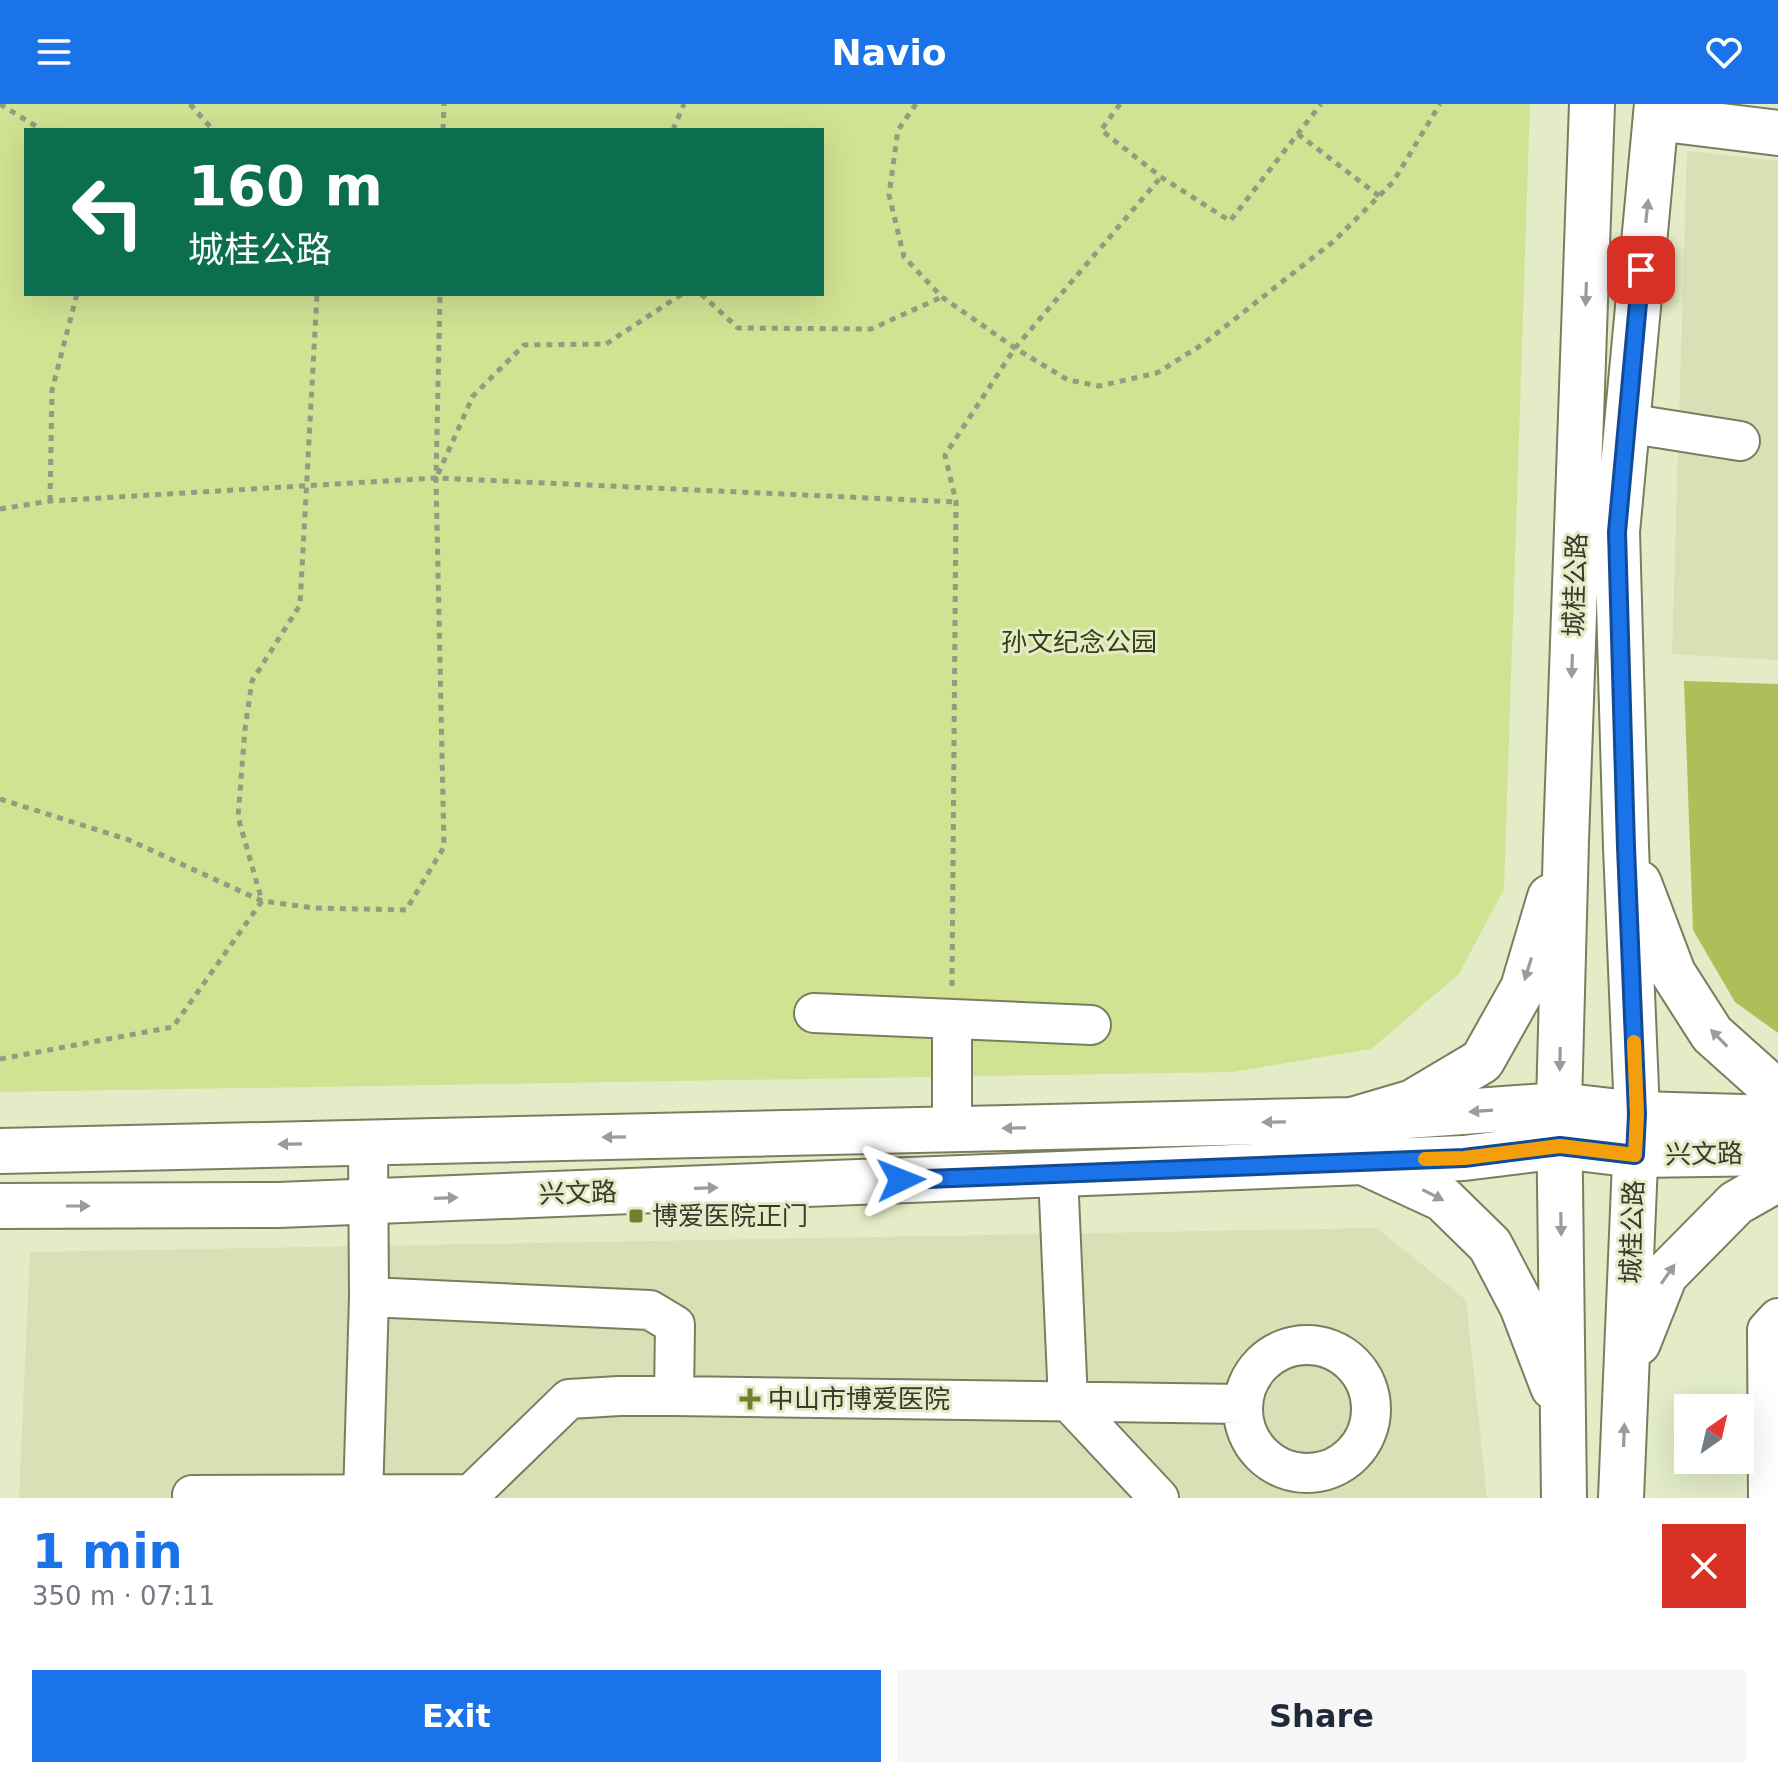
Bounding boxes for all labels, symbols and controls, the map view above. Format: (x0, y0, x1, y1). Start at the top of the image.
icon: menu (32, 30, 76, 74)
icon: heart (1702, 30, 1746, 74)
text: Navio (832, 32, 946, 73)
text: 160 m (188, 153, 383, 218)
icon: left (56, 160, 160, 264)
one-way arrow (1641, 198, 1654, 223)
text: 城桂公路 (188, 229, 332, 270)
pin (1607, 236, 1675, 304)
icon: arrive (1619, 248, 1663, 292)
one-way arrow (1579, 282, 1592, 307)
street label: 城桂公路 (1558, 533, 1592, 637)
park label: 孙文纪念公园 (1001, 627, 1157, 657)
one-way arrow (1566, 654, 1579, 679)
one-way arrow (1521, 958, 1534, 982)
one-way arrow (1710, 1029, 1728, 1048)
one-way arrow (1554, 1047, 1567, 1072)
one-way arrow (1469, 1104, 1494, 1117)
one-way arrow (1261, 1116, 1286, 1128)
one-way arrow (1001, 1121, 1026, 1134)
one-way arrow (601, 1130, 626, 1143)
one-way arrow (277, 1138, 302, 1150)
position arrow (859, 1138, 943, 1222)
street label: 兴文路 (1665, 1138, 1743, 1170)
street label: 兴文路 (538, 1177, 618, 1209)
street label: 城桂公路 (1615, 1180, 1649, 1284)
one-way arrow (694, 1181, 719, 1194)
one-way arrow (1422, 1188, 1445, 1202)
one-way arrow (434, 1191, 459, 1204)
one-way arrow (66, 1200, 91, 1212)
place label: 博爱医院正门 (652, 1201, 808, 1231)
marker: 博爱医院正门 (627, 1207, 645, 1225)
one-way arrow (1554, 1212, 1567, 1237)
one-way arrow (1661, 1264, 1676, 1285)
place label: 中山市博爱医院 (768, 1384, 950, 1414)
marker: 中山市博爱医院 (739, 1388, 761, 1410)
north arrow (1674, 1394, 1754, 1474)
map controls (1674, 1394, 1754, 1474)
one-way arrow (1617, 1422, 1630, 1447)
text: 1 min (32, 1523, 183, 1579)
button: close (1662, 1524, 1746, 1608)
text: 350 m · 07:11 (32, 1581, 215, 1611)
button: Exit (32, 1670, 881, 1762)
button: Share (897, 1670, 1746, 1762)

